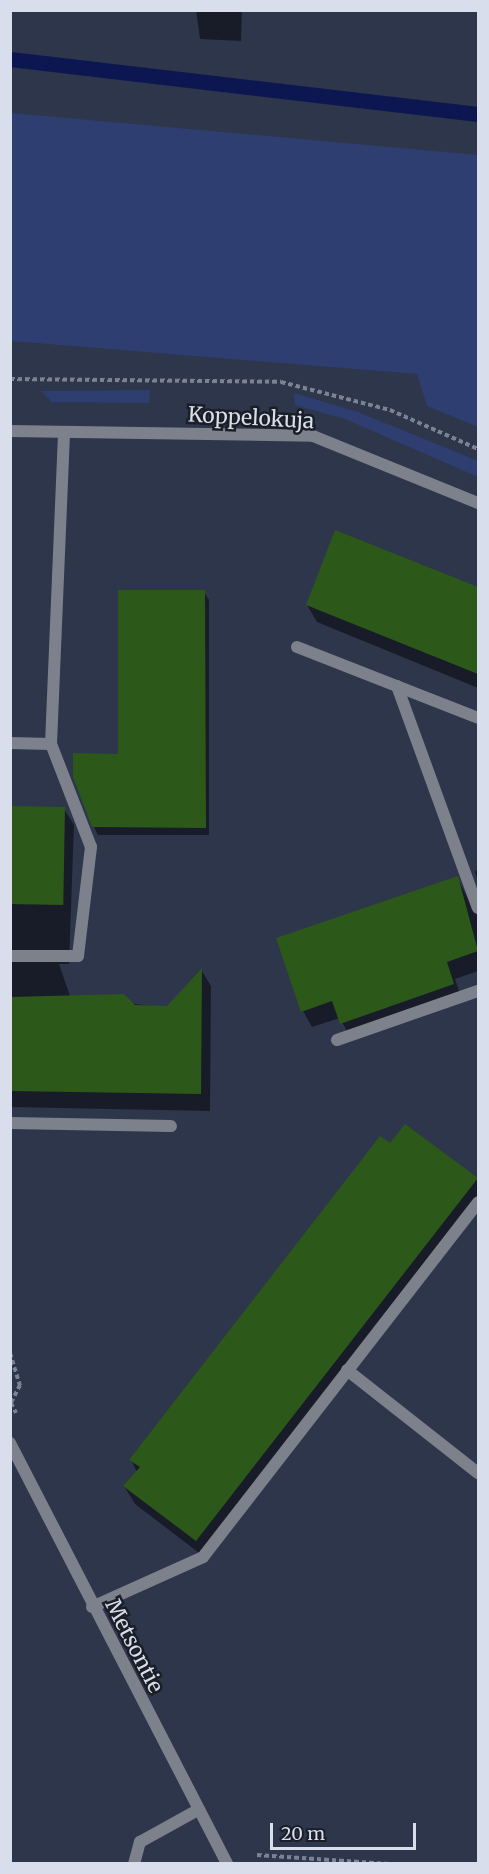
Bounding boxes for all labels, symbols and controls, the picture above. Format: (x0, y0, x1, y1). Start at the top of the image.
street label: Koppelokuja (187, 402, 315, 434)
street label: Metsontie (100, 1595, 168, 1697)
scale bar (273, 1811, 418, 1849)
text: 20 m (281, 1822, 325, 1845)

